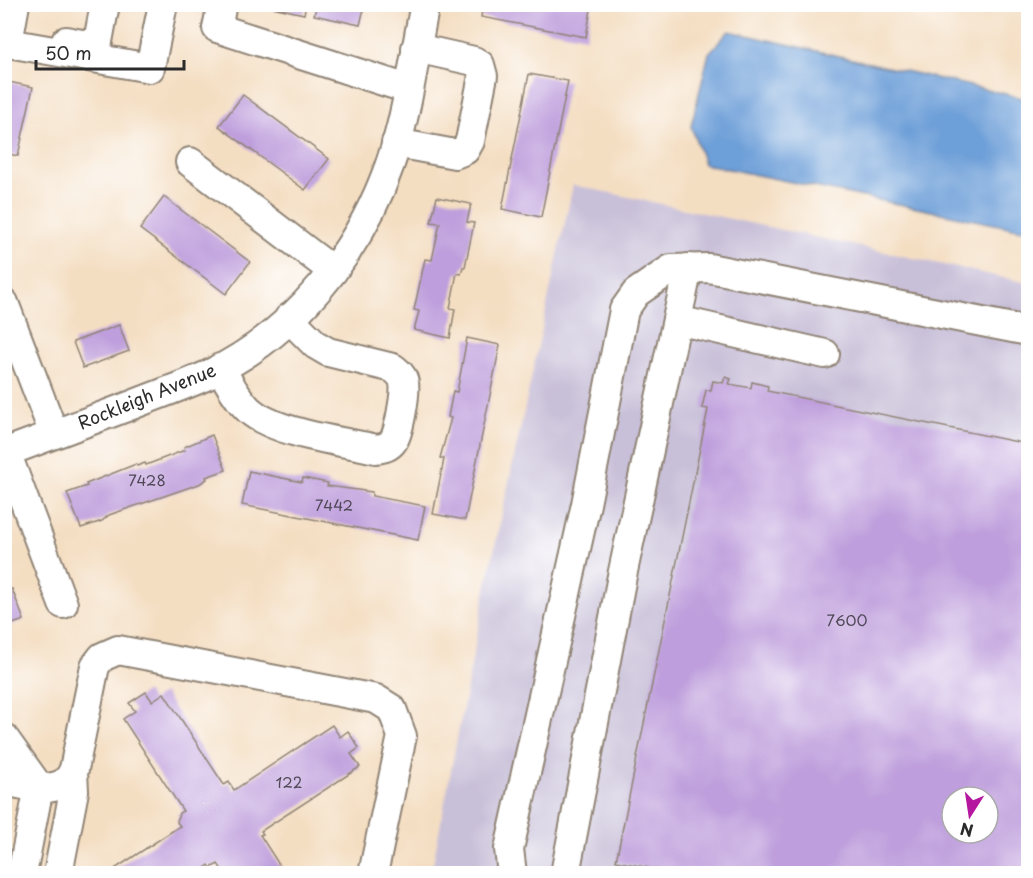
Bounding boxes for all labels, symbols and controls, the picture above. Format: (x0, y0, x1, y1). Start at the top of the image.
scale bar (36, 33, 184, 71)
text: 50 m (45, 39, 92, 66)
street label: Rockleigh Avenue (73, 356, 220, 436)
house number: 7428 (128, 468, 166, 491)
house number: 7442 (315, 493, 353, 516)
house number: 7600 (827, 608, 867, 631)
house number: 122 (276, 770, 302, 793)
north arrow (940, 785, 1000, 845)
text: N (958, 818, 975, 844)

